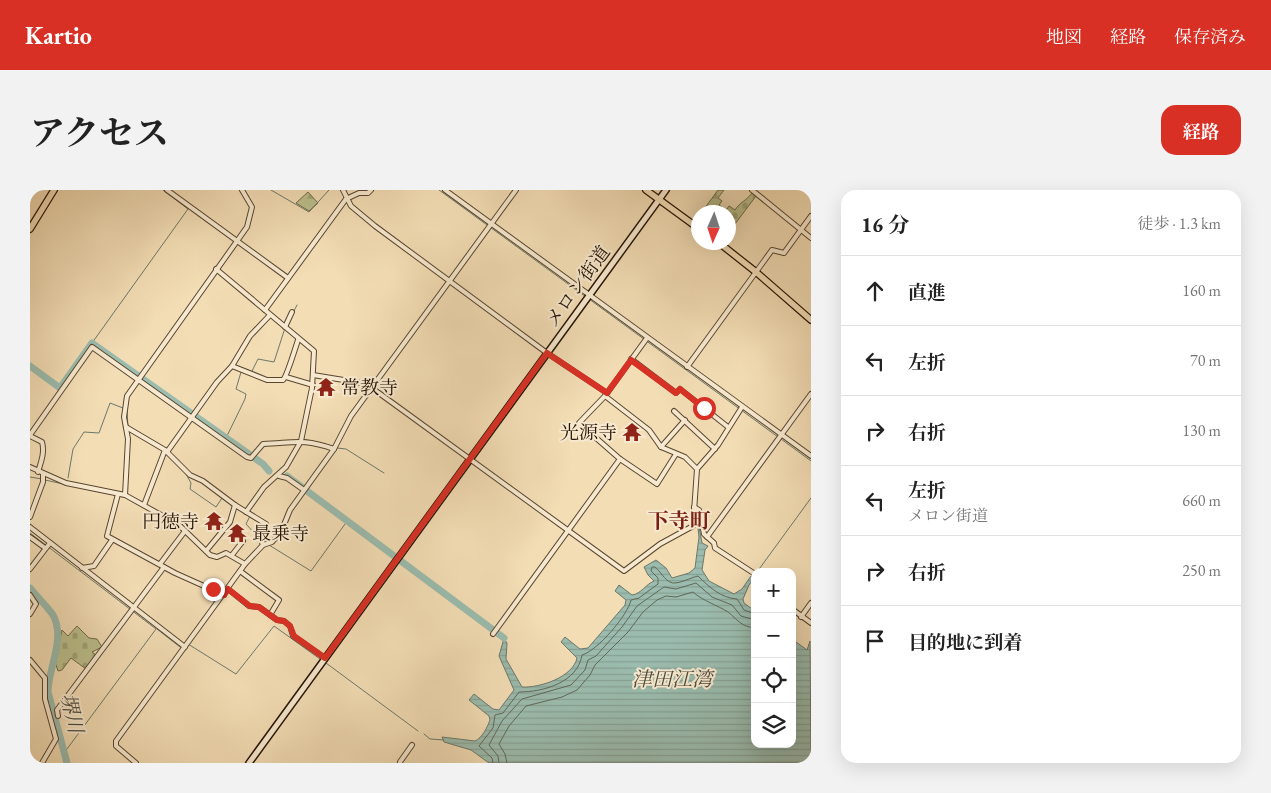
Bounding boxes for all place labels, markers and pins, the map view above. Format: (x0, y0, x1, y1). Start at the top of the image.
place label: 常教寺 (341, 375, 398, 400)
temple icon: 常教寺 (315, 376, 337, 398)
place label: 光源寺 (560, 420, 617, 445)
temple icon: 光源寺 (621, 421, 643, 443)
place label: 円徳寺 (142, 509, 199, 534)
temple icon: 円徳寺 (203, 510, 225, 532)
place label: 最乗寺 (252, 521, 309, 546)
temple icon: 最乗寺 (226, 522, 248, 544)

